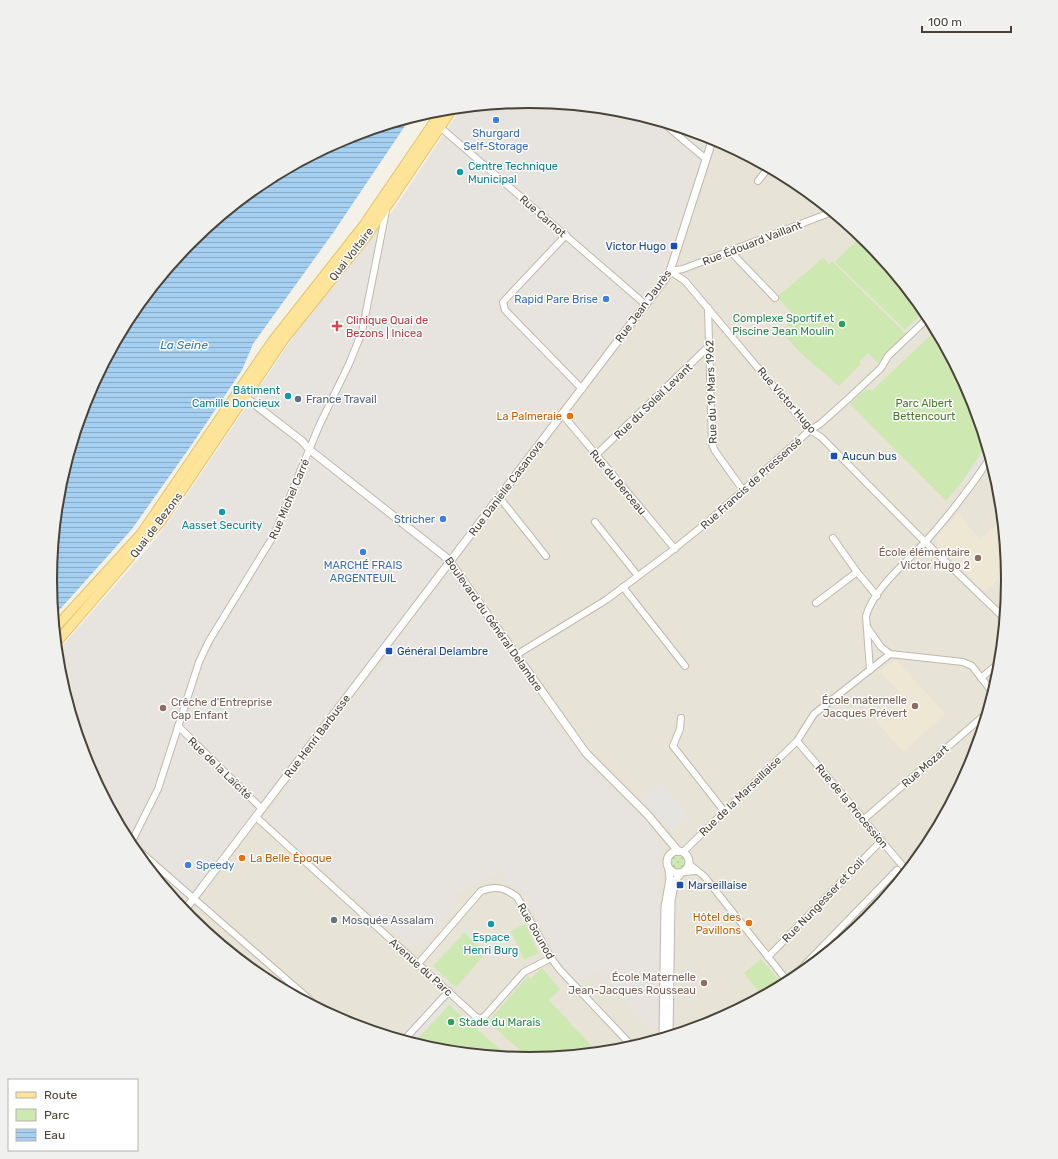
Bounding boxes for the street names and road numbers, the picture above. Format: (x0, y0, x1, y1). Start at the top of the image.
street label: Rue Carnot (517, 193, 569, 241)
street label: Rue Édouard Vaillant (701, 218, 804, 268)
street label: Quai Voltaire (327, 225, 376, 284)
street label: Rue Jean Jaurès (613, 267, 674, 345)
street label: Rue du 19 Mars 1962 (703, 340, 720, 444)
street label: Rue du Soleil Levant (612, 360, 696, 442)
street label: Rue Victor Hugo (755, 365, 819, 436)
street label: Rue Francis de Pressensé (698, 435, 804, 532)
street label: Rue Danielle Casanova (466, 438, 546, 538)
street label: Rue du Berceau (587, 447, 649, 518)
street label: Rue Michel Carré (267, 457, 312, 541)
street label: Quai de Bezons (128, 490, 185, 561)
street label: Boulevard du Général Delambre (442, 554, 546, 694)
street label: Rue Henri Barbusse (282, 692, 353, 781)
street label: Rue de la Laïcité (185, 735, 254, 802)
street label: Rue Mozart (899, 742, 952, 790)
street label: Rue de la Marseillaise (697, 754, 784, 839)
street label: Rue de la Procession (813, 762, 891, 851)
street label: Rue Nungesser et Coli (780, 855, 867, 945)
street label: Rue Gounod (514, 901, 557, 962)
street label: Avenue du Parc (386, 936, 455, 999)

